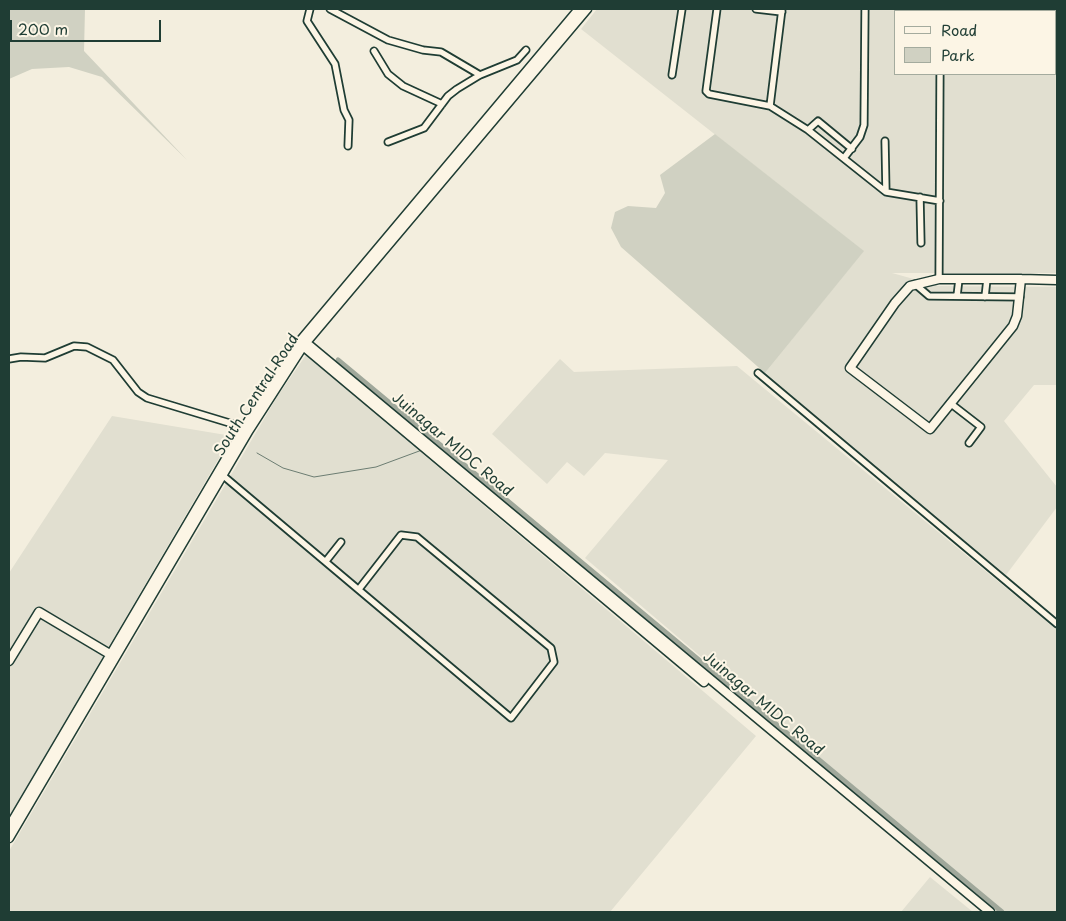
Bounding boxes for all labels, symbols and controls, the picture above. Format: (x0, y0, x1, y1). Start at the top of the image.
scale bar (12, 10, 164, 42)
legend (894, 10, 1056, 75)
text: 200 m (18, 17, 68, 40)
text: Road (941, 18, 977, 41)
text: Park (941, 43, 975, 66)
street label: South Central Road (211, 331, 303, 459)
street label: Juinagar MIDC Road (388, 389, 516, 501)
street label: Juinagar MIDC Road (699, 648, 827, 760)

